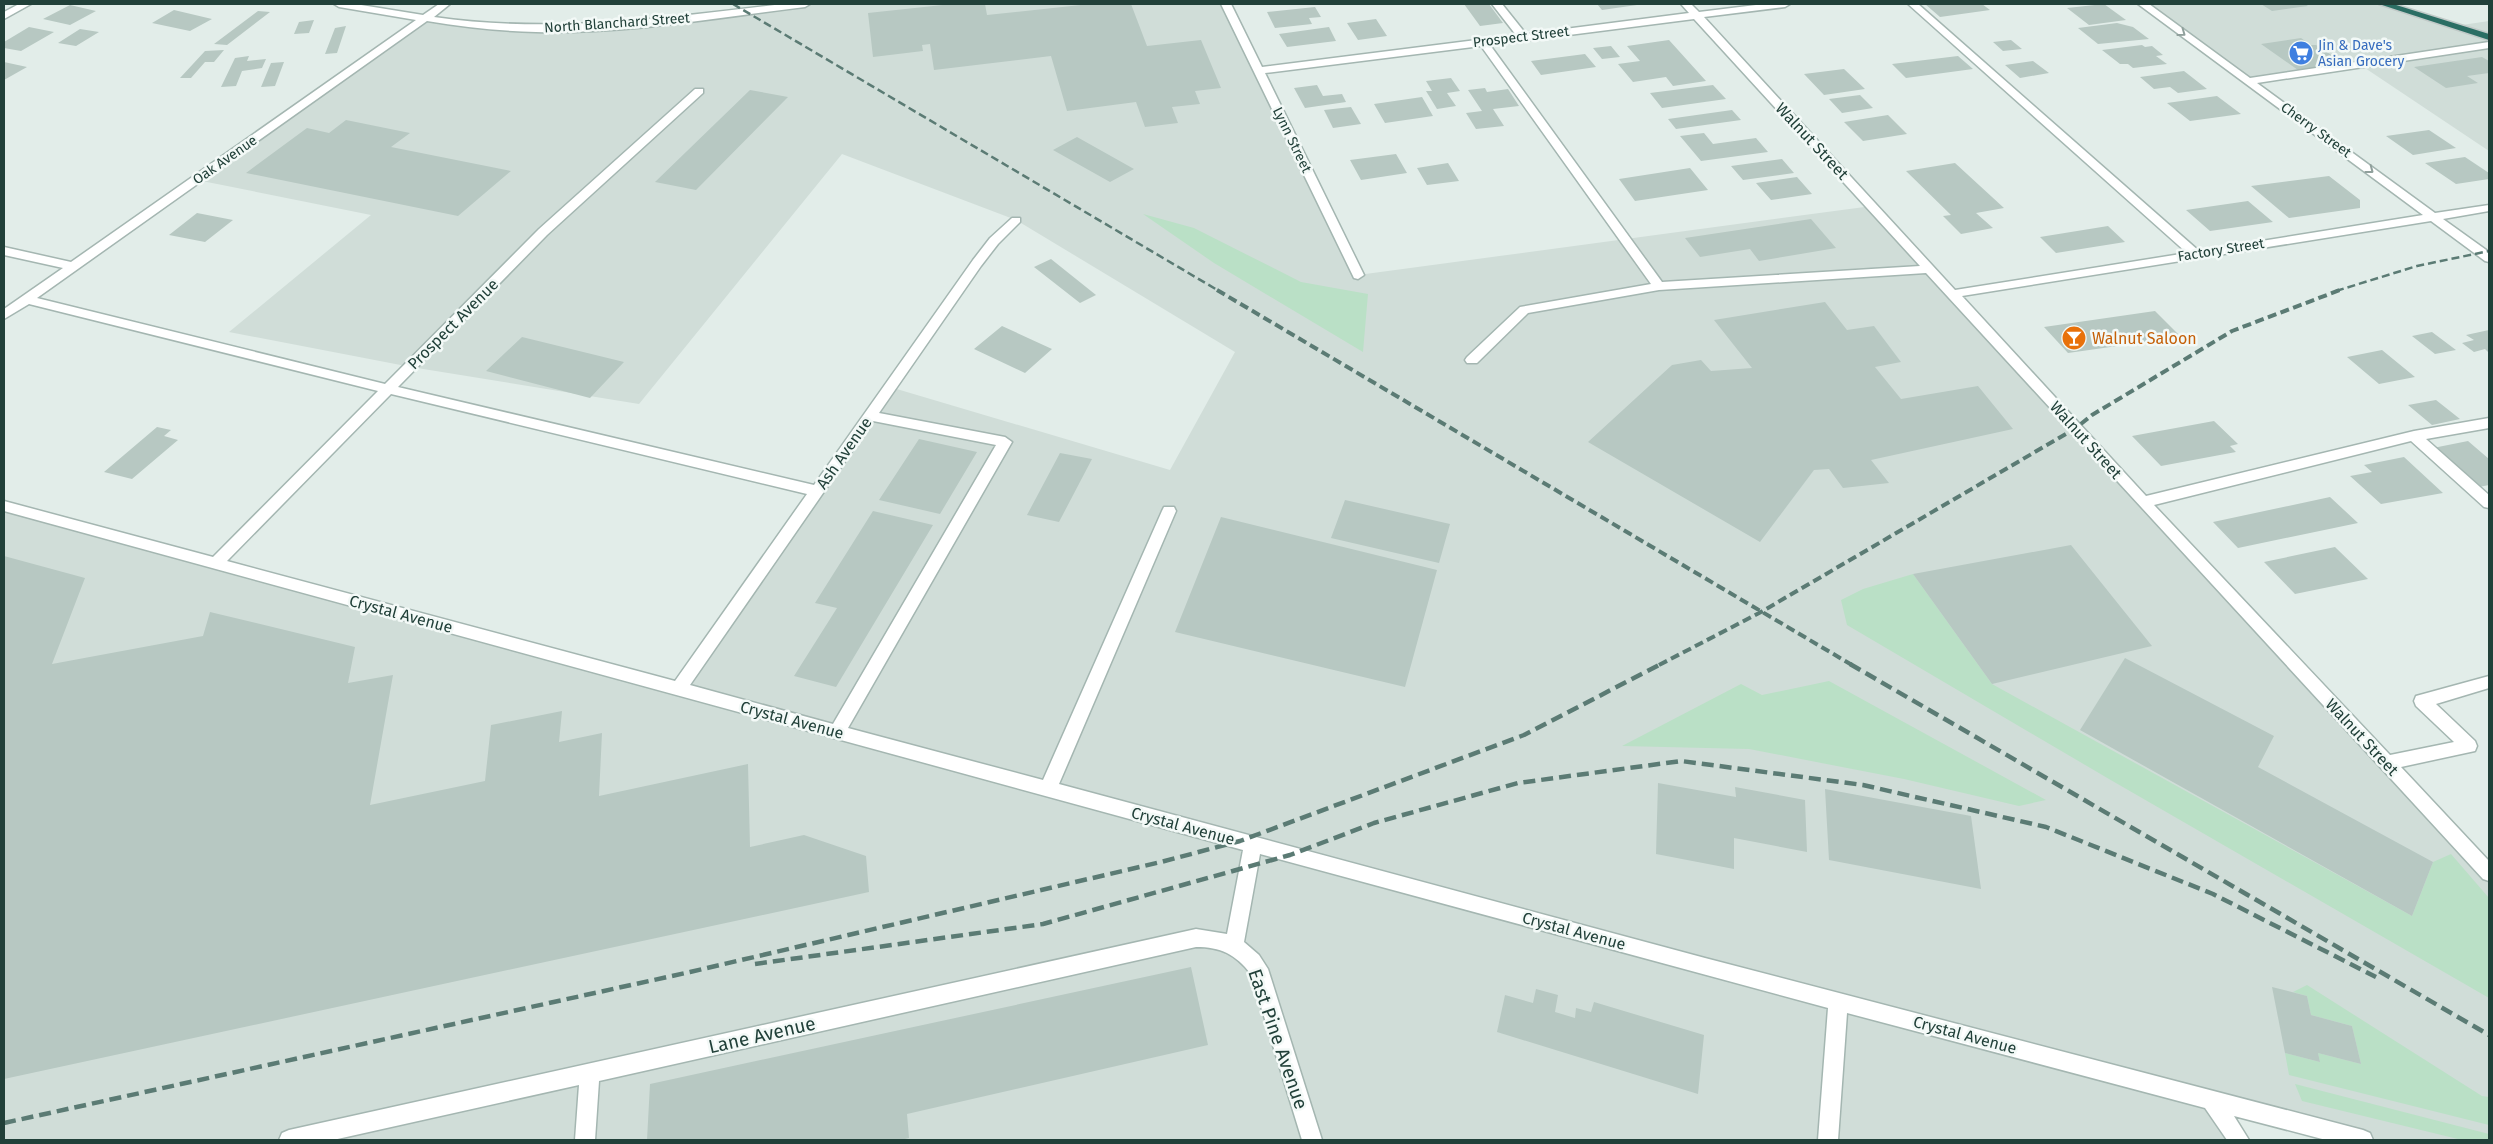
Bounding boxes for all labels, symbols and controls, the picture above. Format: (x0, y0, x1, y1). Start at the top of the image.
street label: North Blanchard Street (544, 9, 691, 37)
street label: Prospect Street (1472, 23, 1571, 51)
one-way arrow (2176, 27, 2185, 35)
place label: Jin & Dave's Asian Grocery (2318, 37, 2404, 70)
supermarket icon: Jin & Dave's Asian Grocery (2288, 40, 2314, 66)
street label: Walnut Street (1772, 99, 1853, 184)
street label: Cherry Street (2277, 99, 2355, 162)
street label: Lynn Street (1269, 104, 1316, 176)
street label: Oak Avenue (190, 132, 260, 188)
one-way arrow (2364, 164, 2373, 172)
street label: Factory Street (2177, 235, 2266, 265)
street label: Prospect Avenue (404, 275, 502, 373)
bar icon: Walnut Saloon (2061, 325, 2087, 351)
place label: Walnut Saloon (2092, 329, 2197, 348)
street label: Walnut Street (2046, 397, 2126, 483)
street label: Ash Avenue (812, 413, 876, 493)
street label: Crystal Avenue (347, 591, 455, 637)
street label: Walnut Street (2322, 695, 2403, 780)
street label: Crystal Avenue (738, 697, 846, 743)
street label: Crystal Avenue (1129, 803, 1237, 849)
street label: Crystal Avenue (1520, 908, 1628, 954)
street label: East Pine Avenue (1243, 966, 1313, 1112)
street label: Lane Avenue (706, 1012, 818, 1058)
street label: Crystal Avenue (1911, 1012, 2019, 1058)

